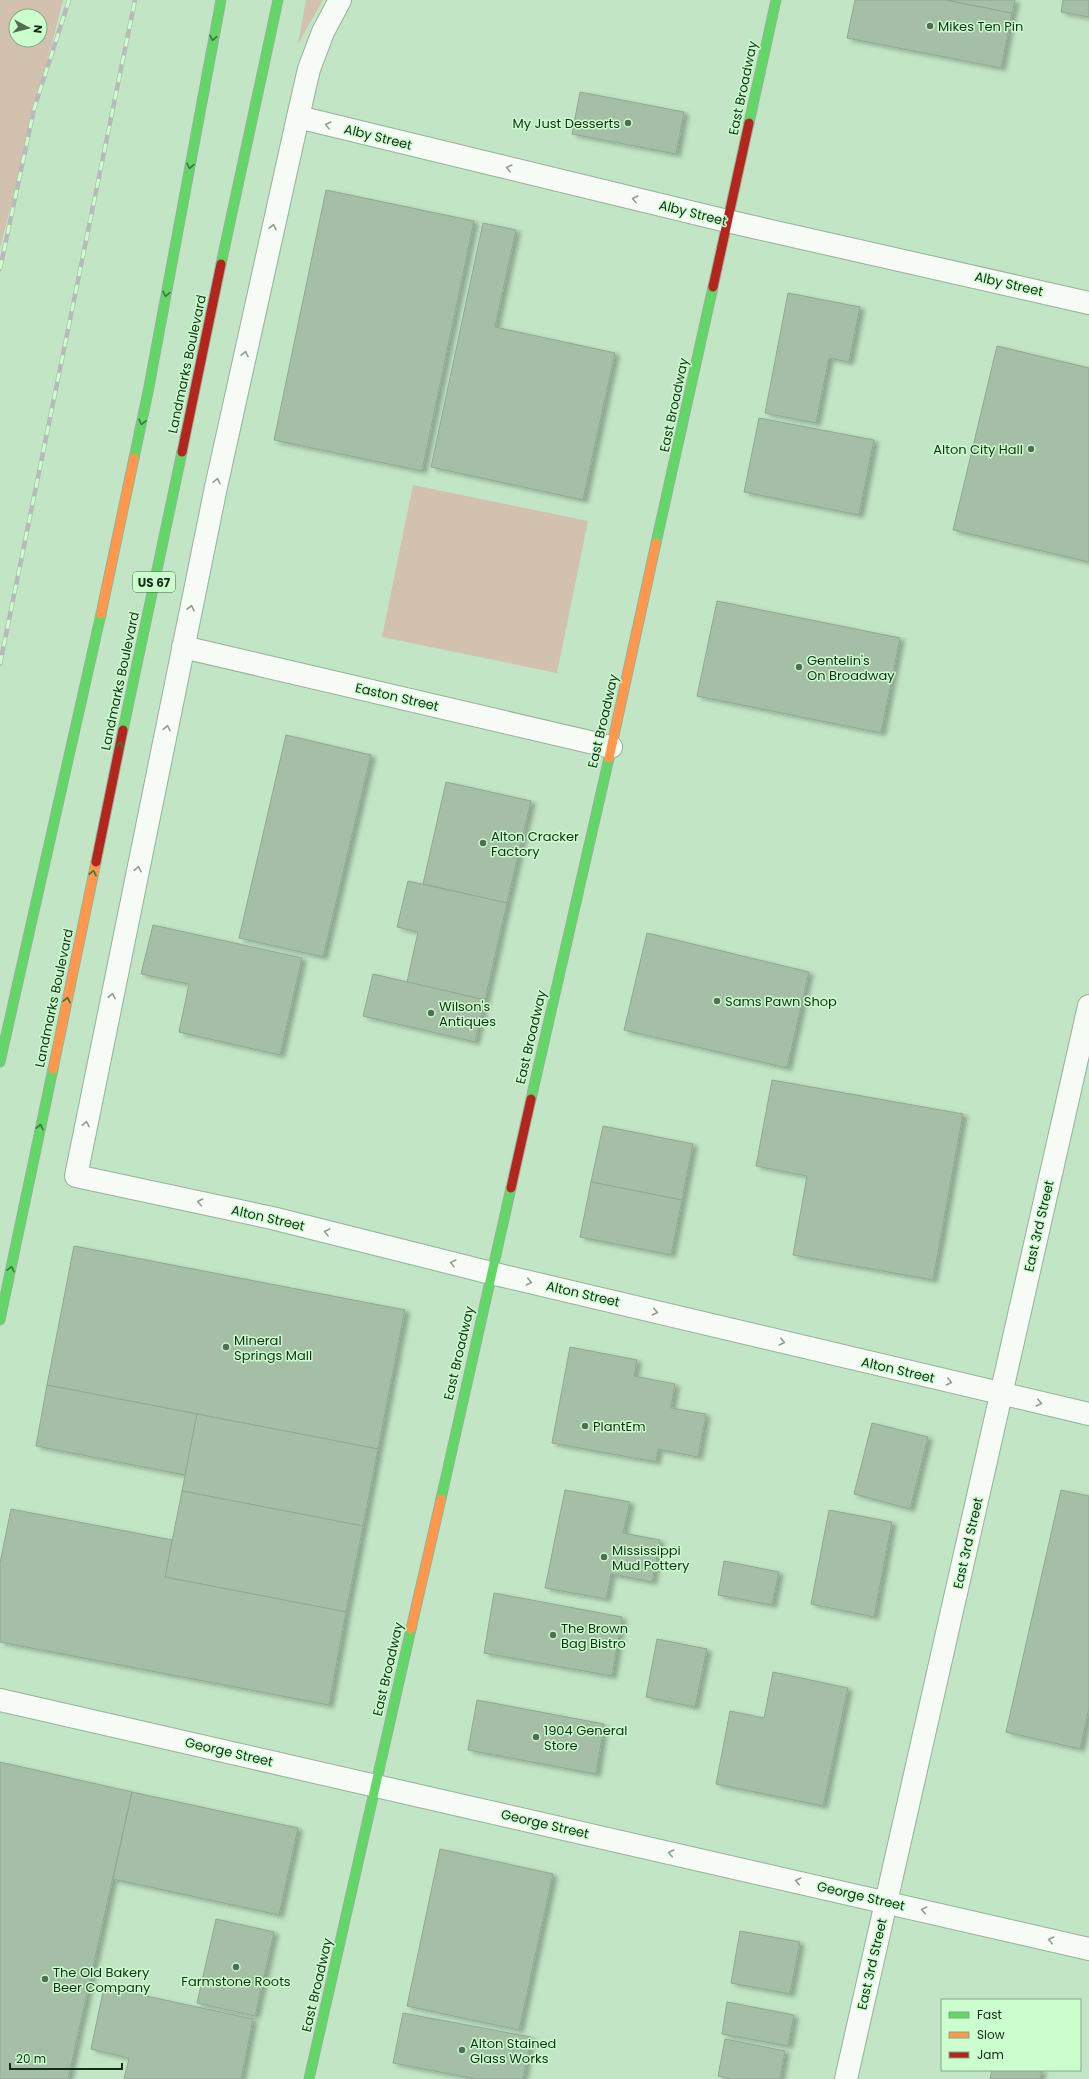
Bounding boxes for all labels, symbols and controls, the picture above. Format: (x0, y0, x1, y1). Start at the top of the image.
north arrow (8, 8, 48, 48)
place label: Mikes Ten Pin (938, 17, 1023, 36)
marker: Mikes Ten Pin (925, 21, 935, 31)
text: N (29, 24, 46, 34)
one-way arrow (210, 35, 218, 41)
street label: East Broadway (724, 38, 762, 137)
place label: My Just Desserts (513, 114, 620, 133)
marker: My Just Desserts (623, 118, 633, 128)
street label: Alby Street (342, 119, 414, 155)
one-way arrow (325, 121, 331, 129)
one-way arrow (186, 163, 194, 169)
one-way arrow (506, 165, 512, 173)
one-way arrow (632, 195, 638, 203)
street label: Alby Street (657, 195, 729, 231)
one-way arrow (269, 224, 277, 230)
street label: Alby Street (973, 267, 1045, 301)
one-way arrow (163, 291, 171, 297)
street label: Landmarks Boulevard (163, 293, 211, 435)
one-way arrow (241, 351, 249, 357)
street label: East Broadway (655, 355, 693, 454)
one-way arrow (138, 419, 146, 425)
place label: Alton City Hall (933, 440, 1023, 459)
marker: Alton City Hall (1026, 444, 1036, 454)
one-way arrow (213, 478, 221, 484)
road number: US 67 (133, 572, 175, 592)
one-way arrow (186, 605, 194, 612)
street label: Landmarks Boulevard (96, 610, 144, 752)
place label: Gentelin's On Broadway (807, 651, 895, 685)
marker: Gentelin's On Broadway (794, 662, 804, 672)
street label: East Broadway (583, 671, 623, 770)
street label: Easton Street (353, 678, 441, 716)
one-way arrow (162, 725, 170, 731)
one-way arrow (115, 742, 123, 749)
place label: Alton Cracker Factory (491, 827, 579, 861)
marker: Alton Cracker Factory (478, 838, 488, 848)
one-way arrow (133, 866, 142, 872)
one-way arrow (88, 870, 97, 876)
street label: Landmarks Boulevard (30, 927, 78, 1069)
street label: East Broadway (511, 987, 551, 1086)
place label: Sams Pawn Shop (725, 992, 837, 1011)
one-way arrow (108, 993, 116, 999)
marker: Sams Pawn Shop (712, 996, 722, 1006)
one-way arrow (62, 997, 70, 1003)
place label: Wilson's Antiques (439, 997, 496, 1031)
marker: Wilson's Antiques (426, 1008, 436, 1018)
one-way arrow (82, 1121, 90, 1127)
one-way arrow (35, 1124, 44, 1130)
street label: East 3rd Street (1019, 1178, 1059, 1274)
one-way arrow (197, 1199, 204, 1207)
street label: Alton Street (229, 1200, 307, 1236)
one-way arrow (324, 1228, 330, 1236)
one-way arrow (450, 1259, 457, 1268)
one-way arrow (6, 1265, 14, 1272)
street label: Alton Street (544, 1276, 622, 1312)
one-way arrow (526, 1277, 532, 1285)
street label: East Broadway (439, 1303, 479, 1402)
one-way arrow (652, 1307, 659, 1315)
place label: Mineral Springs Mall (234, 1331, 312, 1365)
one-way arrow (778, 1337, 785, 1346)
marker: Mineral Springs Mall (221, 1342, 231, 1352)
street label: Alton Street (859, 1352, 937, 1388)
one-way arrow (945, 1377, 952, 1386)
one-way arrow (1036, 1398, 1042, 1406)
place label: PlantEm (593, 1417, 646, 1436)
marker: PlantEm (580, 1421, 590, 1431)
street label: East 3rd Street (948, 1495, 988, 1591)
place label: Mississippi Mud Pottery (612, 1541, 690, 1575)
marker: Mississippi Mud Pottery (599, 1552, 609, 1562)
street label: East Broadway (368, 1619, 408, 1718)
place label: The Brown Bag Bistro (561, 1619, 628, 1653)
marker: The Brown Bag Bistro (548, 1630, 558, 1640)
place label: 1904 General Store (544, 1721, 628, 1755)
marker: 1904 General Store (531, 1732, 541, 1742)
street label: George Street (183, 1733, 275, 1771)
street label: George Street (499, 1805, 591, 1843)
one-way arrow (668, 1849, 674, 1857)
street label: George Street (815, 1877, 907, 1915)
one-way arrow (795, 1878, 801, 1886)
one-way arrow (921, 1907, 928, 1915)
street label: East 3rd Street (852, 1916, 892, 2012)
street label: East Broadway (297, 1935, 337, 2034)
one-way arrow (1048, 1936, 1054, 1944)
marker: Farmstone Roots (231, 1962, 241, 1972)
place label: The Old Bakery Beer Company (53, 1963, 151, 1997)
place label: Farmstone Roots (181, 1972, 291, 1991)
marker: The Old Bakery Beer Company (40, 1974, 50, 1984)
legend (941, 1999, 1081, 2071)
text: Fast (977, 2006, 1002, 2023)
text: Slow (977, 2026, 1005, 2043)
place label: Alton Stained Glass Works (470, 2034, 556, 2068)
scale bar (10, 2045, 122, 2071)
marker: Alton Stained Glass Works (457, 2045, 467, 2055)
text: Jam (977, 2046, 1004, 2063)
text: 20 m (16, 2050, 46, 2067)

